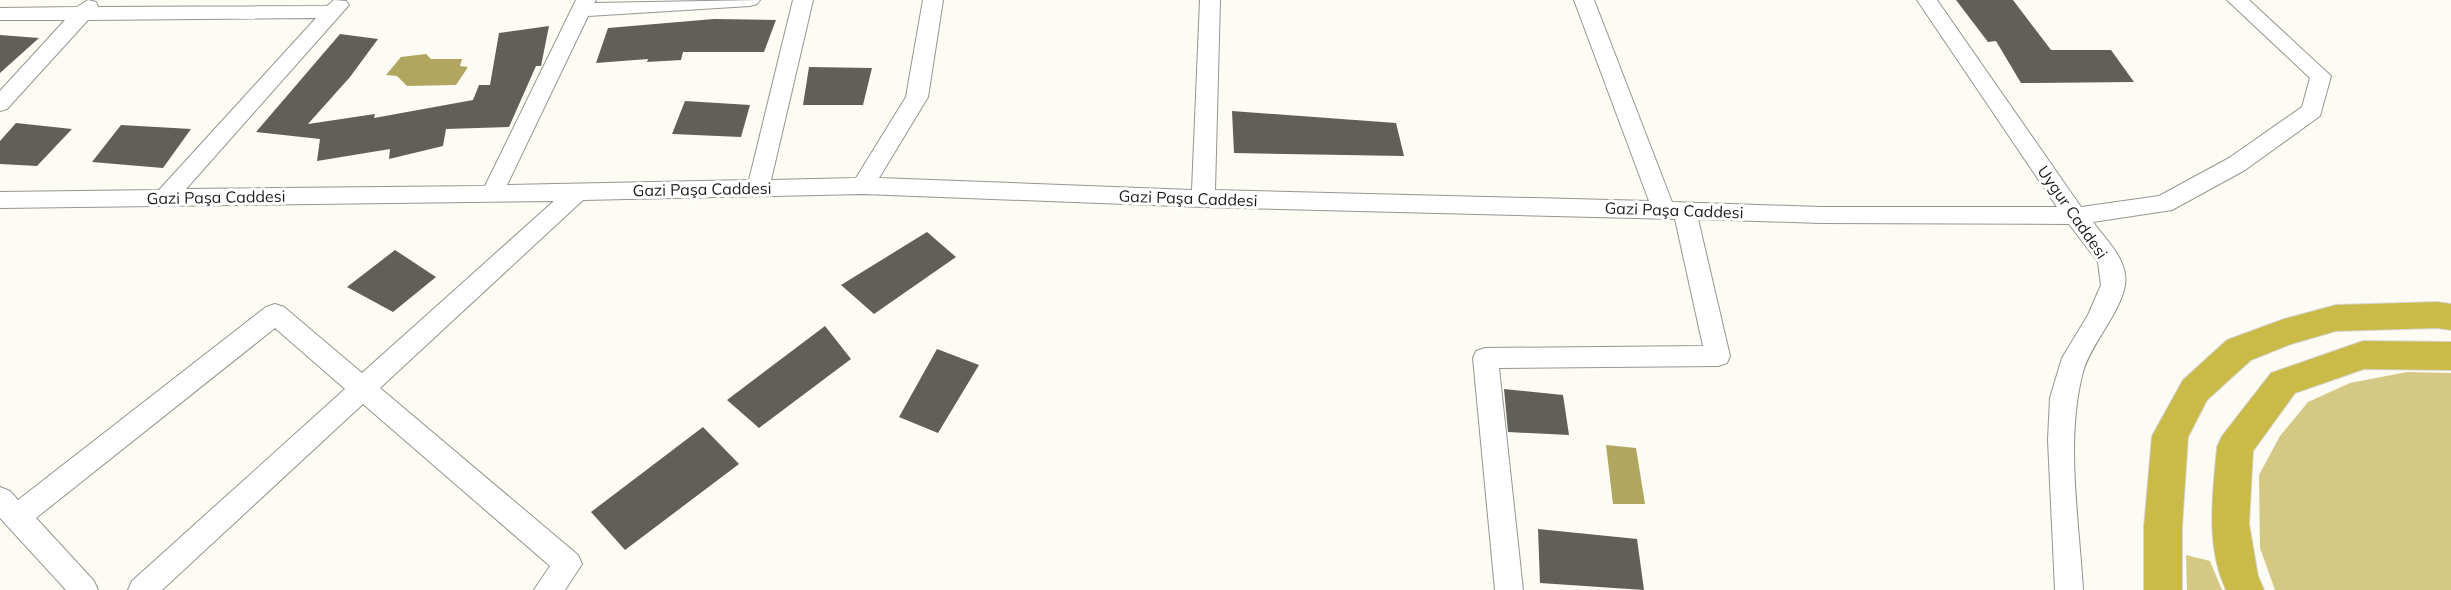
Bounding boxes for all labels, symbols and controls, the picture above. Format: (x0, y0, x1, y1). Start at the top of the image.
street label: Uygur Caddesi (2034, 162, 2112, 262)
street label: Gazi Paşa Caddesi (632, 178, 772, 200)
street label: Gazi Paşa Caddesi (146, 186, 286, 208)
street label: Gazi Paşa Caddesi (1118, 186, 1258, 210)
street label: Gazi Paşa Caddesi (1604, 198, 1744, 222)

